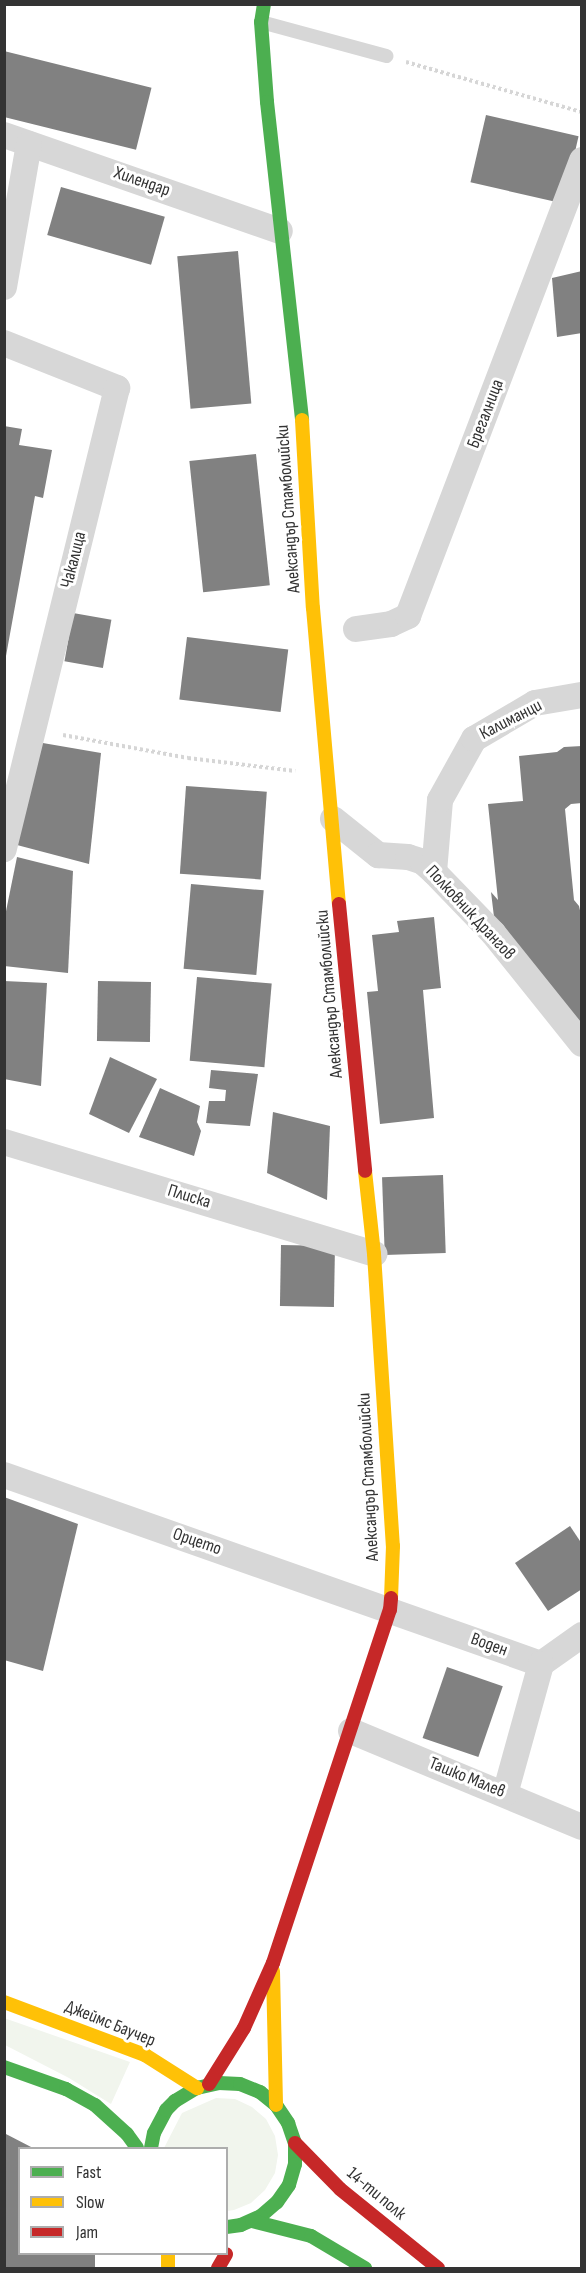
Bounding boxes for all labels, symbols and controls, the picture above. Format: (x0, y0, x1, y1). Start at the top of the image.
street label: Хилендар (111, 162, 173, 202)
street label: Брегалница (463, 376, 509, 452)
street label: Александър Стамболийски (272, 424, 306, 594)
street label: Чакалица (57, 529, 91, 591)
street label: Калиманци (476, 695, 546, 745)
street label: Полковник Дрангов (421, 861, 519, 965)
street label: Александър Стамболийски (312, 909, 348, 1079)
street label: Плиска (165, 1180, 213, 1214)
street label: Александър Стамболийски (354, 1392, 384, 1562)
street label: Орцето (170, 1524, 224, 1560)
street label: Воден (468, 1628, 510, 1662)
street label: Ташко Малев (426, 1753, 508, 1803)
street label: Джеймс Баучер (62, 1996, 158, 2052)
legend (18, 2147, 228, 2255)
text: Fast (76, 2162, 101, 2183)
street label: 14-ти полк (342, 2163, 410, 2225)
text: Slow (76, 2192, 105, 2213)
text: Jam (76, 2222, 98, 2243)

